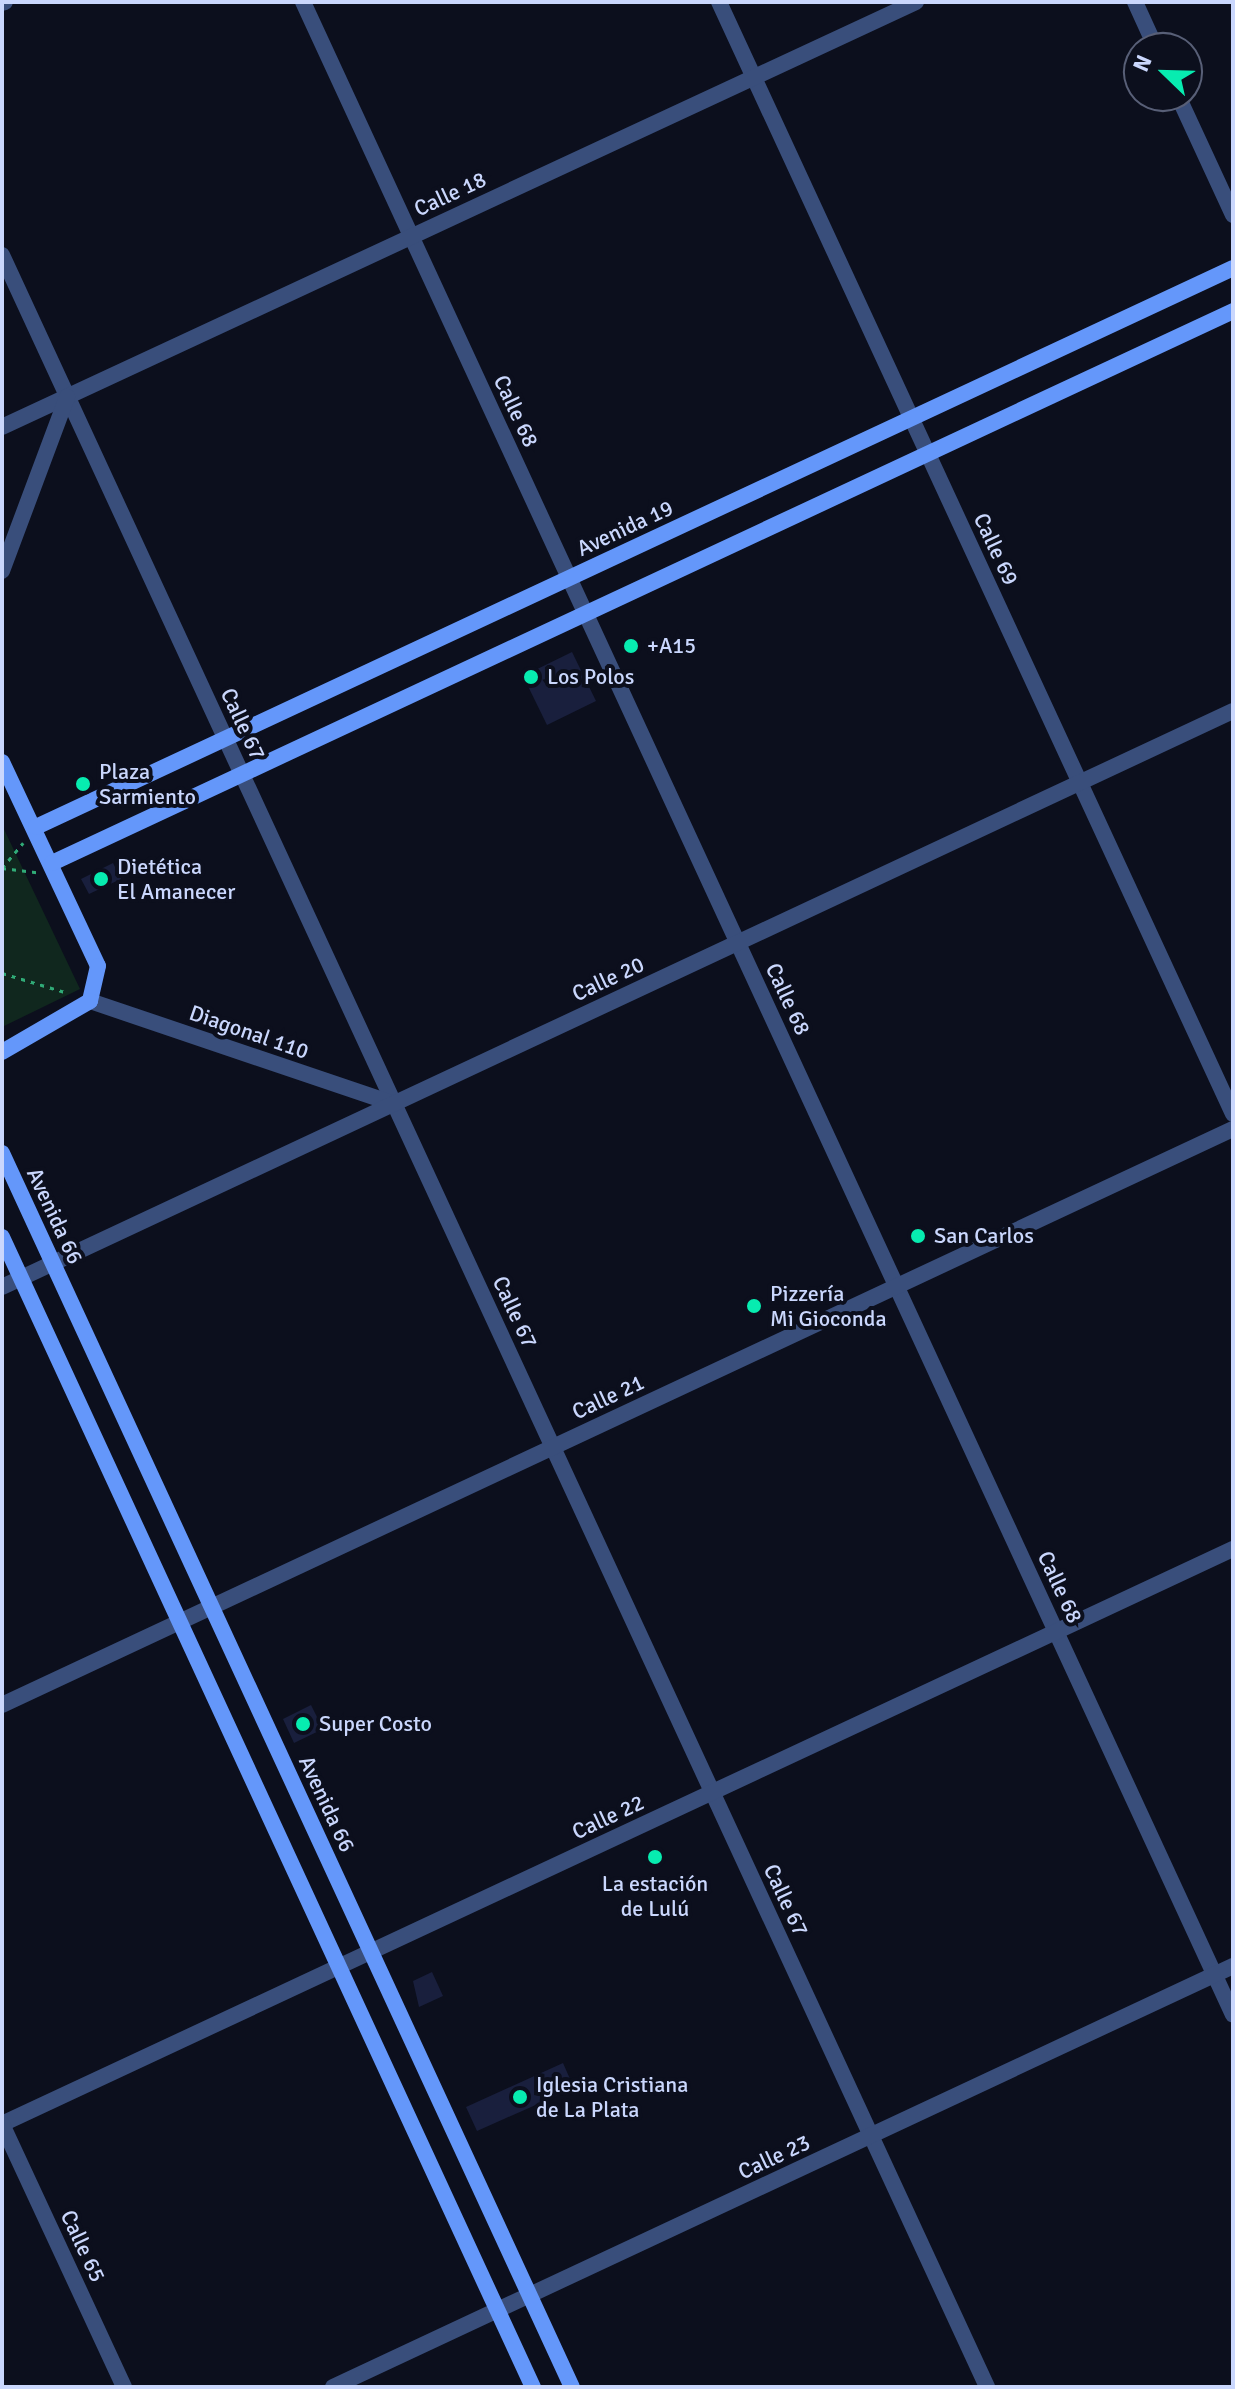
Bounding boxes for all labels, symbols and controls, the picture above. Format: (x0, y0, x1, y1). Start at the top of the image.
north arrow (1123, 32, 1203, 112)
text: N (1127, 51, 1158, 76)
street label: Calle 18 (410, 166, 490, 222)
street label: Calle 68 (488, 371, 544, 451)
street label: Avenida 19 (573, 494, 677, 562)
street label: Calle 69 (968, 509, 1024, 589)
place label: +A15 (647, 633, 696, 659)
marker: +A15 (622, 637, 640, 655)
place label: Los Polos (547, 664, 634, 690)
marker: Los Polos (522, 668, 540, 686)
street label: Calle 67 (215, 684, 271, 764)
place label: Plaza Sarmiento (99, 758, 196, 810)
marker: Plaza Sarmiento (74, 775, 92, 793)
place label: Dietética El Amanecer (117, 853, 235, 904)
marker: Dietética El Amanecer (92, 870, 110, 888)
street label: Calle 20 (568, 951, 648, 1007)
street label: Calle 68 (760, 959, 816, 1039)
street label: Diagonal 110 (186, 999, 312, 1065)
street label: Avenida 66 (21, 1164, 89, 1268)
place label: San Carlos (934, 1223, 1034, 1249)
marker: San Carlos (909, 1227, 927, 1245)
street label: Calle 67 (487, 1272, 543, 1352)
place label: Pizzería Mi Gioconda (770, 1280, 887, 1332)
marker: Pizzería Mi Gioconda (745, 1297, 763, 1315)
street label: Calle 21 (568, 1369, 648, 1425)
street label: Calle 68 (1032, 1547, 1088, 1627)
place label: Super Costo (319, 1711, 432, 1737)
marker: Super Costo (294, 1715, 312, 1733)
street label: Avenida 66 (293, 1752, 361, 1856)
street label: Calle 22 (568, 1789, 648, 1845)
marker: La estación de Lulú (646, 1848, 664, 1866)
street label: Calle 67 (758, 1860, 814, 1940)
place label: La estación de Lulú (602, 1870, 708, 1922)
place label: Iglesia Cristiana de La Plata (536, 2071, 688, 2122)
marker: Iglesia Cristiana de La Plata (511, 2088, 529, 2106)
street label: Calle 23 (734, 2129, 814, 2185)
street label: Calle 65 (55, 2206, 111, 2286)

